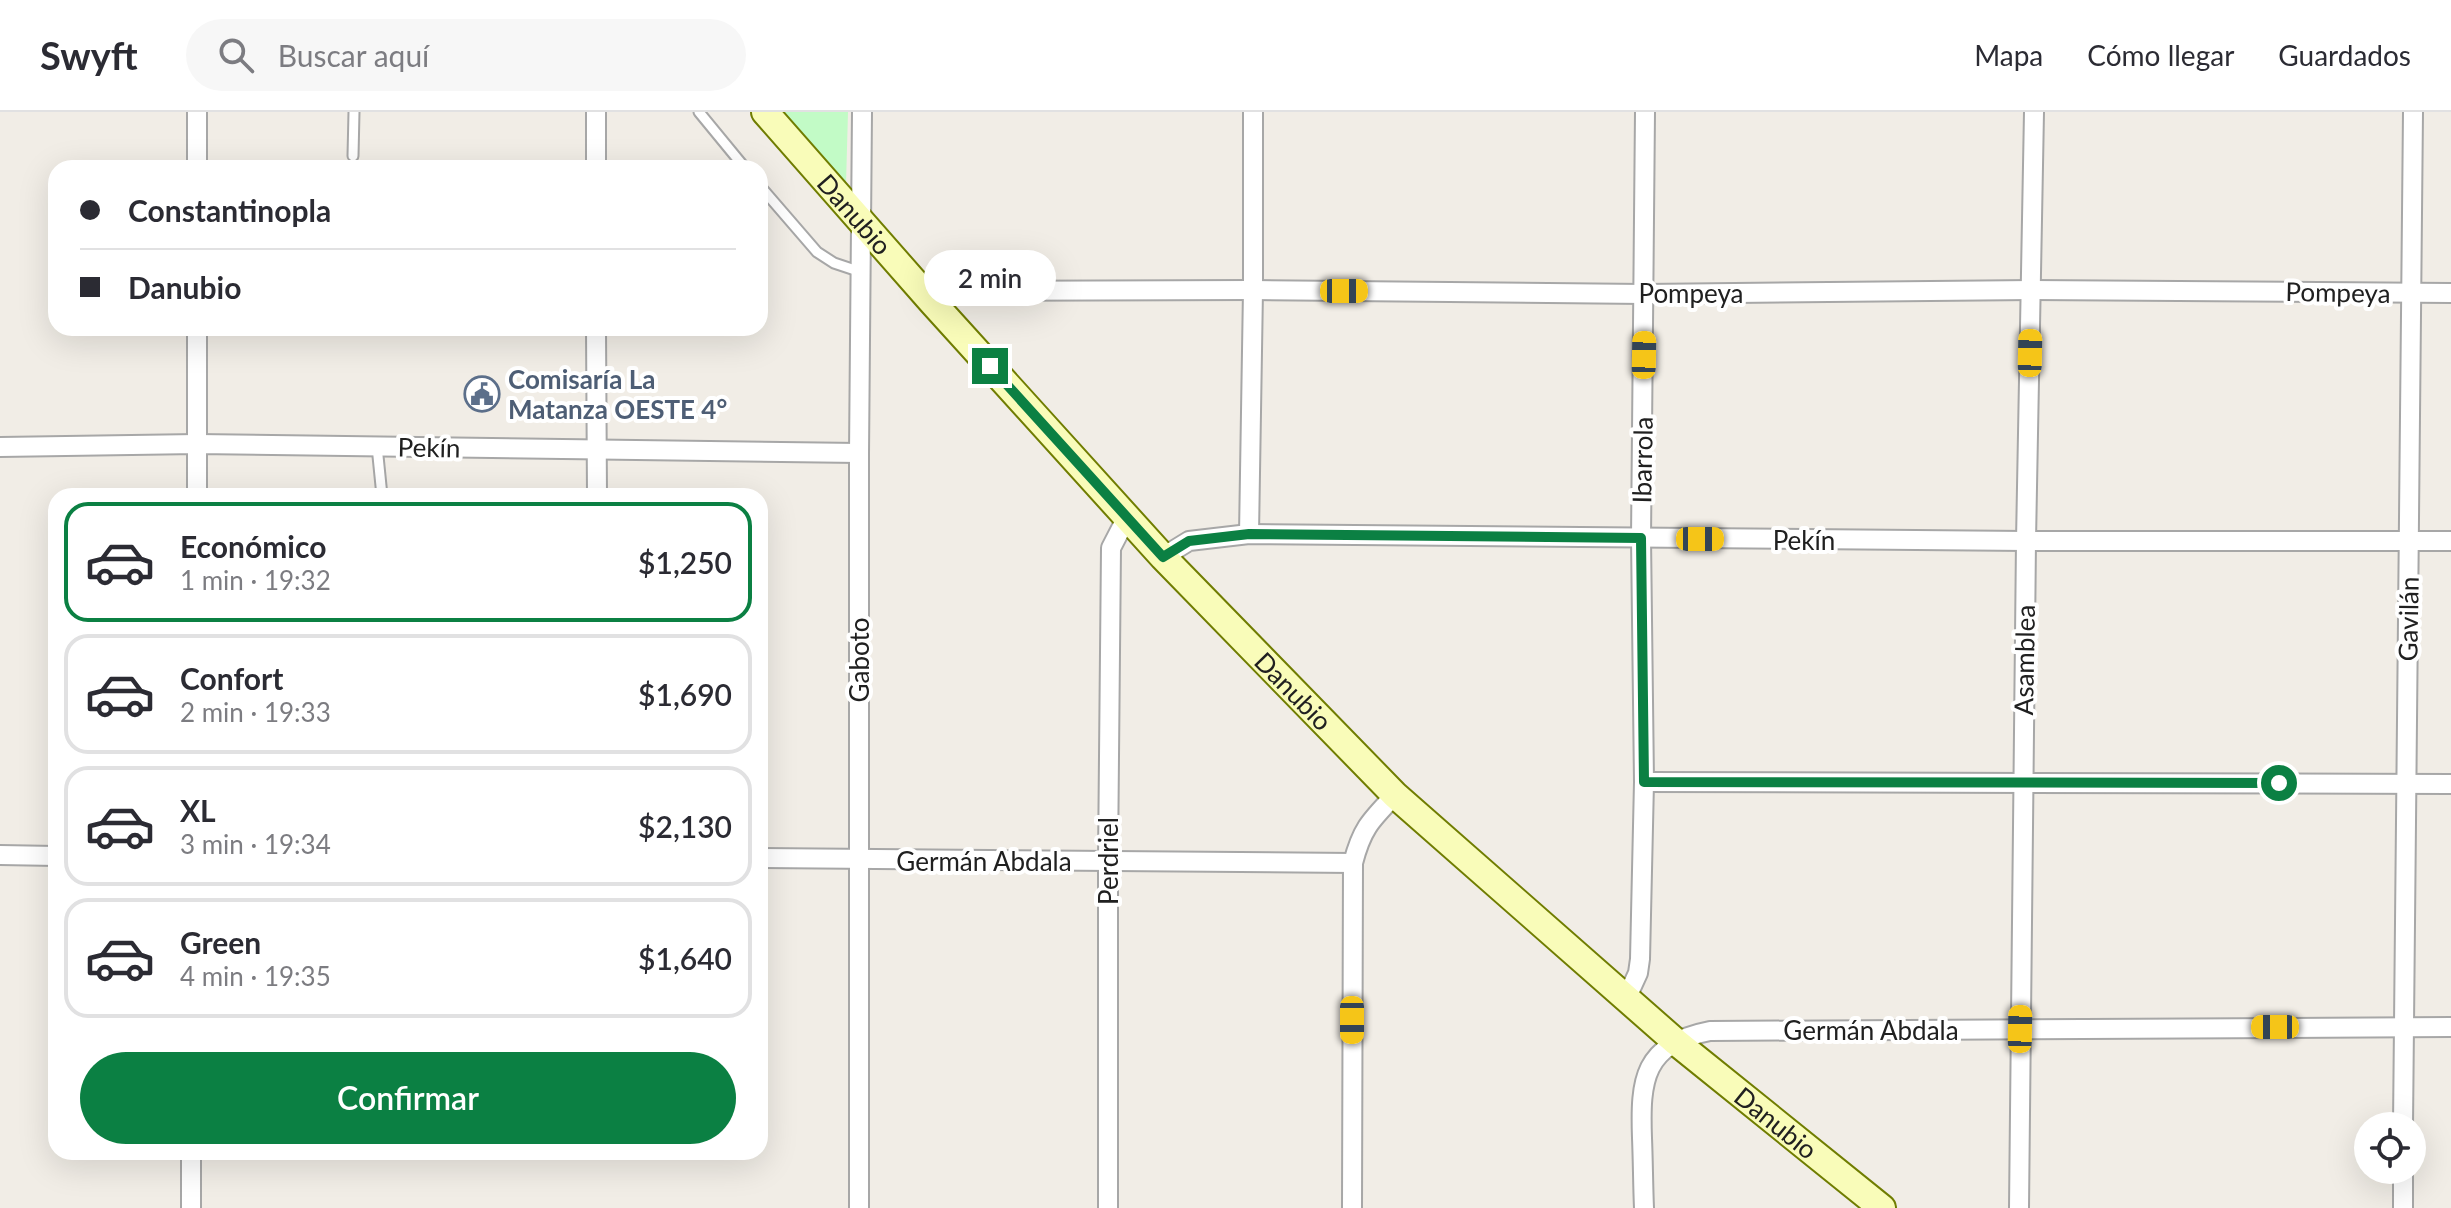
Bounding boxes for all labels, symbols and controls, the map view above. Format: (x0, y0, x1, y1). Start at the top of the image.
search box (186, 19, 746, 91)
text: Swyft (40, 32, 138, 78)
icon: search (214, 33, 258, 77)
text: Buscar aquí (278, 37, 429, 73)
text: Mapa (1974, 38, 2043, 72)
text: Cómo llegar (2087, 38, 2234, 72)
text: Guardados (2278, 38, 2411, 72)
street label: Danubio (811, 167, 899, 261)
text: Constantinopla (128, 192, 331, 228)
callout: 2 min (924, 250, 1056, 306)
text: 2 min (958, 262, 1022, 294)
text: Danubio (128, 269, 241, 305)
street label: Pompeya (2285, 275, 2391, 309)
street label: Pompeya (1638, 277, 1744, 309)
car (1320, 279, 1368, 303)
car (2018, 329, 2042, 377)
car (1632, 331, 1656, 379)
route end (972, 348, 1008, 384)
place label: Comisaría La Matanza OESTE 4° (508, 363, 727, 425)
public building icon: Comisaría La Matanza OESTE 4° (463, 375, 501, 413)
street label: Ibarrola (1625, 416, 1659, 504)
street label: Pekín (397, 430, 461, 464)
street label: Pekín (1773, 524, 1835, 556)
icon: car (84, 526, 156, 598)
car (1676, 527, 1724, 551)
text: Económico (180, 528, 326, 564)
text: $1,250 (638, 544, 732, 580)
text: 1 min · 19:32 (180, 564, 331, 596)
street label: Gavilán (2391, 576, 2425, 662)
street label: Asamblea (2007, 604, 2041, 716)
street label: Gaboto (843, 618, 875, 702)
street label: Danubio (1248, 645, 1339, 737)
icon: car (84, 658, 156, 730)
text: Confort (180, 660, 283, 696)
text: $1,690 (638, 676, 732, 712)
text: 2 min · 19:33 (180, 696, 331, 728)
route start (2261, 765, 2297, 801)
icon: car (84, 790, 156, 862)
text: XL (180, 792, 216, 828)
text: $2,130 (638, 808, 732, 844)
street label: Perdriel (1092, 817, 1124, 905)
text: 3 min · 19:34 (180, 828, 331, 860)
street label: Germán Abdala (896, 845, 1072, 877)
icon: car (84, 922, 156, 994)
text: Green (180, 924, 261, 960)
text: $1,640 (638, 940, 732, 976)
text: 4 min · 19:35 (180, 960, 331, 992)
car (1340, 996, 1364, 1044)
car (2008, 1005, 2032, 1053)
street label: Germán Abdala (1783, 1014, 1959, 1046)
car (2251, 1015, 2299, 1039)
button: Confirmar (80, 1052, 736, 1144)
street label: Danubio (1728, 1080, 1824, 1165)
map controls (2354, 1112, 2426, 1184)
button: locate (2354, 1112, 2426, 1184)

